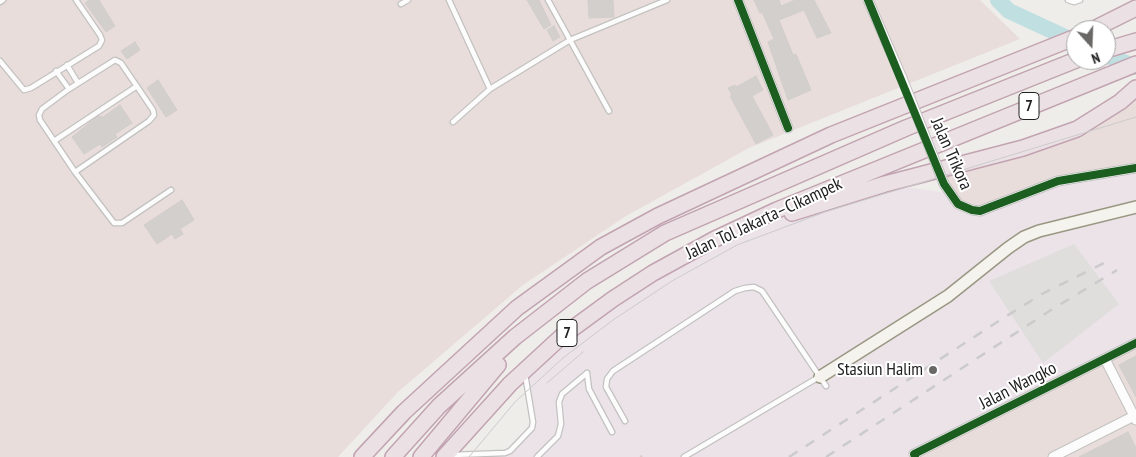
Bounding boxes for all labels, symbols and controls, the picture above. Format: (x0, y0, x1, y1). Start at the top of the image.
north arrow (1066, 20, 1116, 70)
text: N (1089, 48, 1102, 68)
road number: 7 (1019, 92, 1039, 120)
street label: Jalan Trikora (926, 115, 976, 193)
street label: Jalan Tol Jakarta–Cikampek (683, 173, 845, 265)
road number: 7 (557, 319, 577, 346)
street label: Jalan Wangko (976, 357, 1060, 415)
place label: Stasiun Halim (837, 359, 923, 381)
marker: Stasiun Halim (927, 364, 939, 376)

